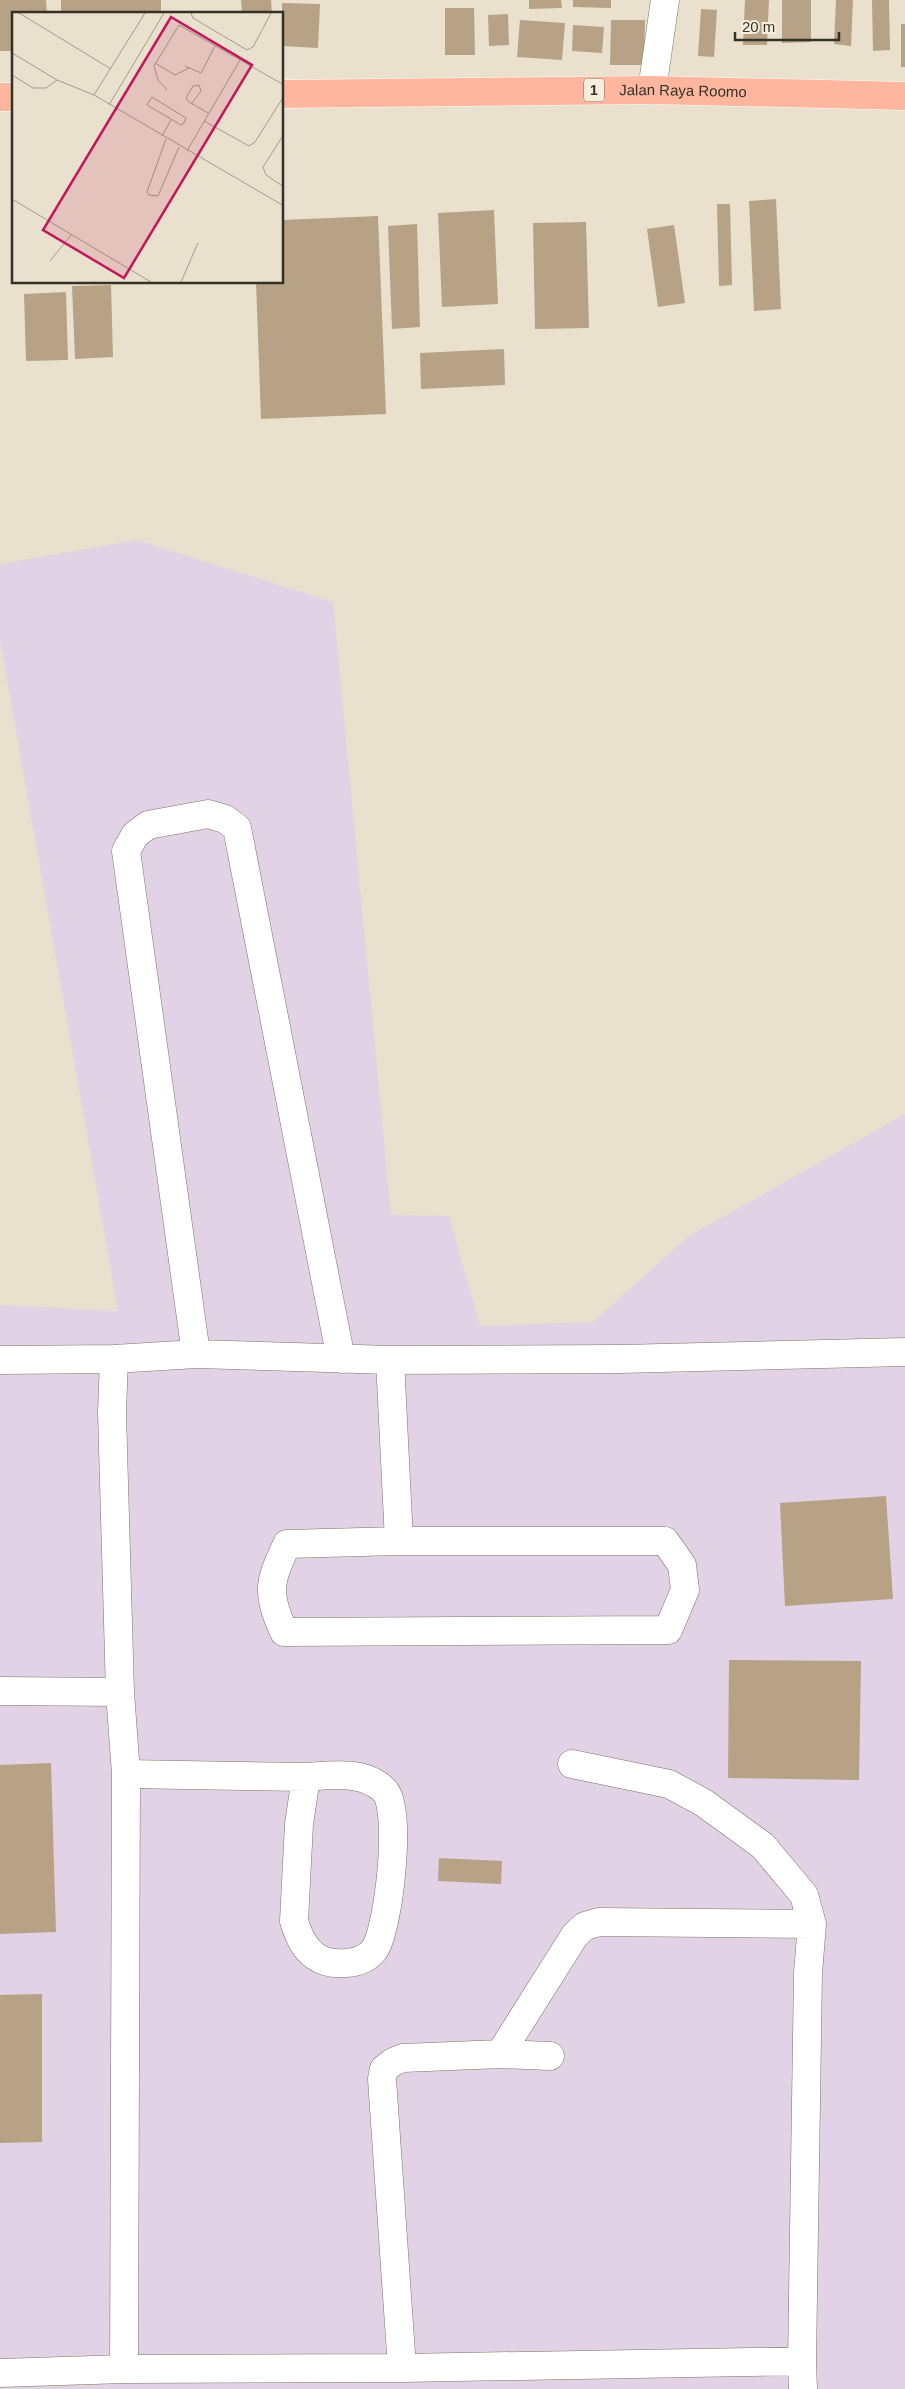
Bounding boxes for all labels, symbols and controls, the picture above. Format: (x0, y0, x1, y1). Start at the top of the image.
scale bar (735, 10, 839, 42)
inset map (12, 12, 284, 284)
text: 20 m (742, 18, 775, 35)
road number: 1 (584, 78, 604, 102)
street label: Jalan Raya Roomo (619, 81, 747, 100)

